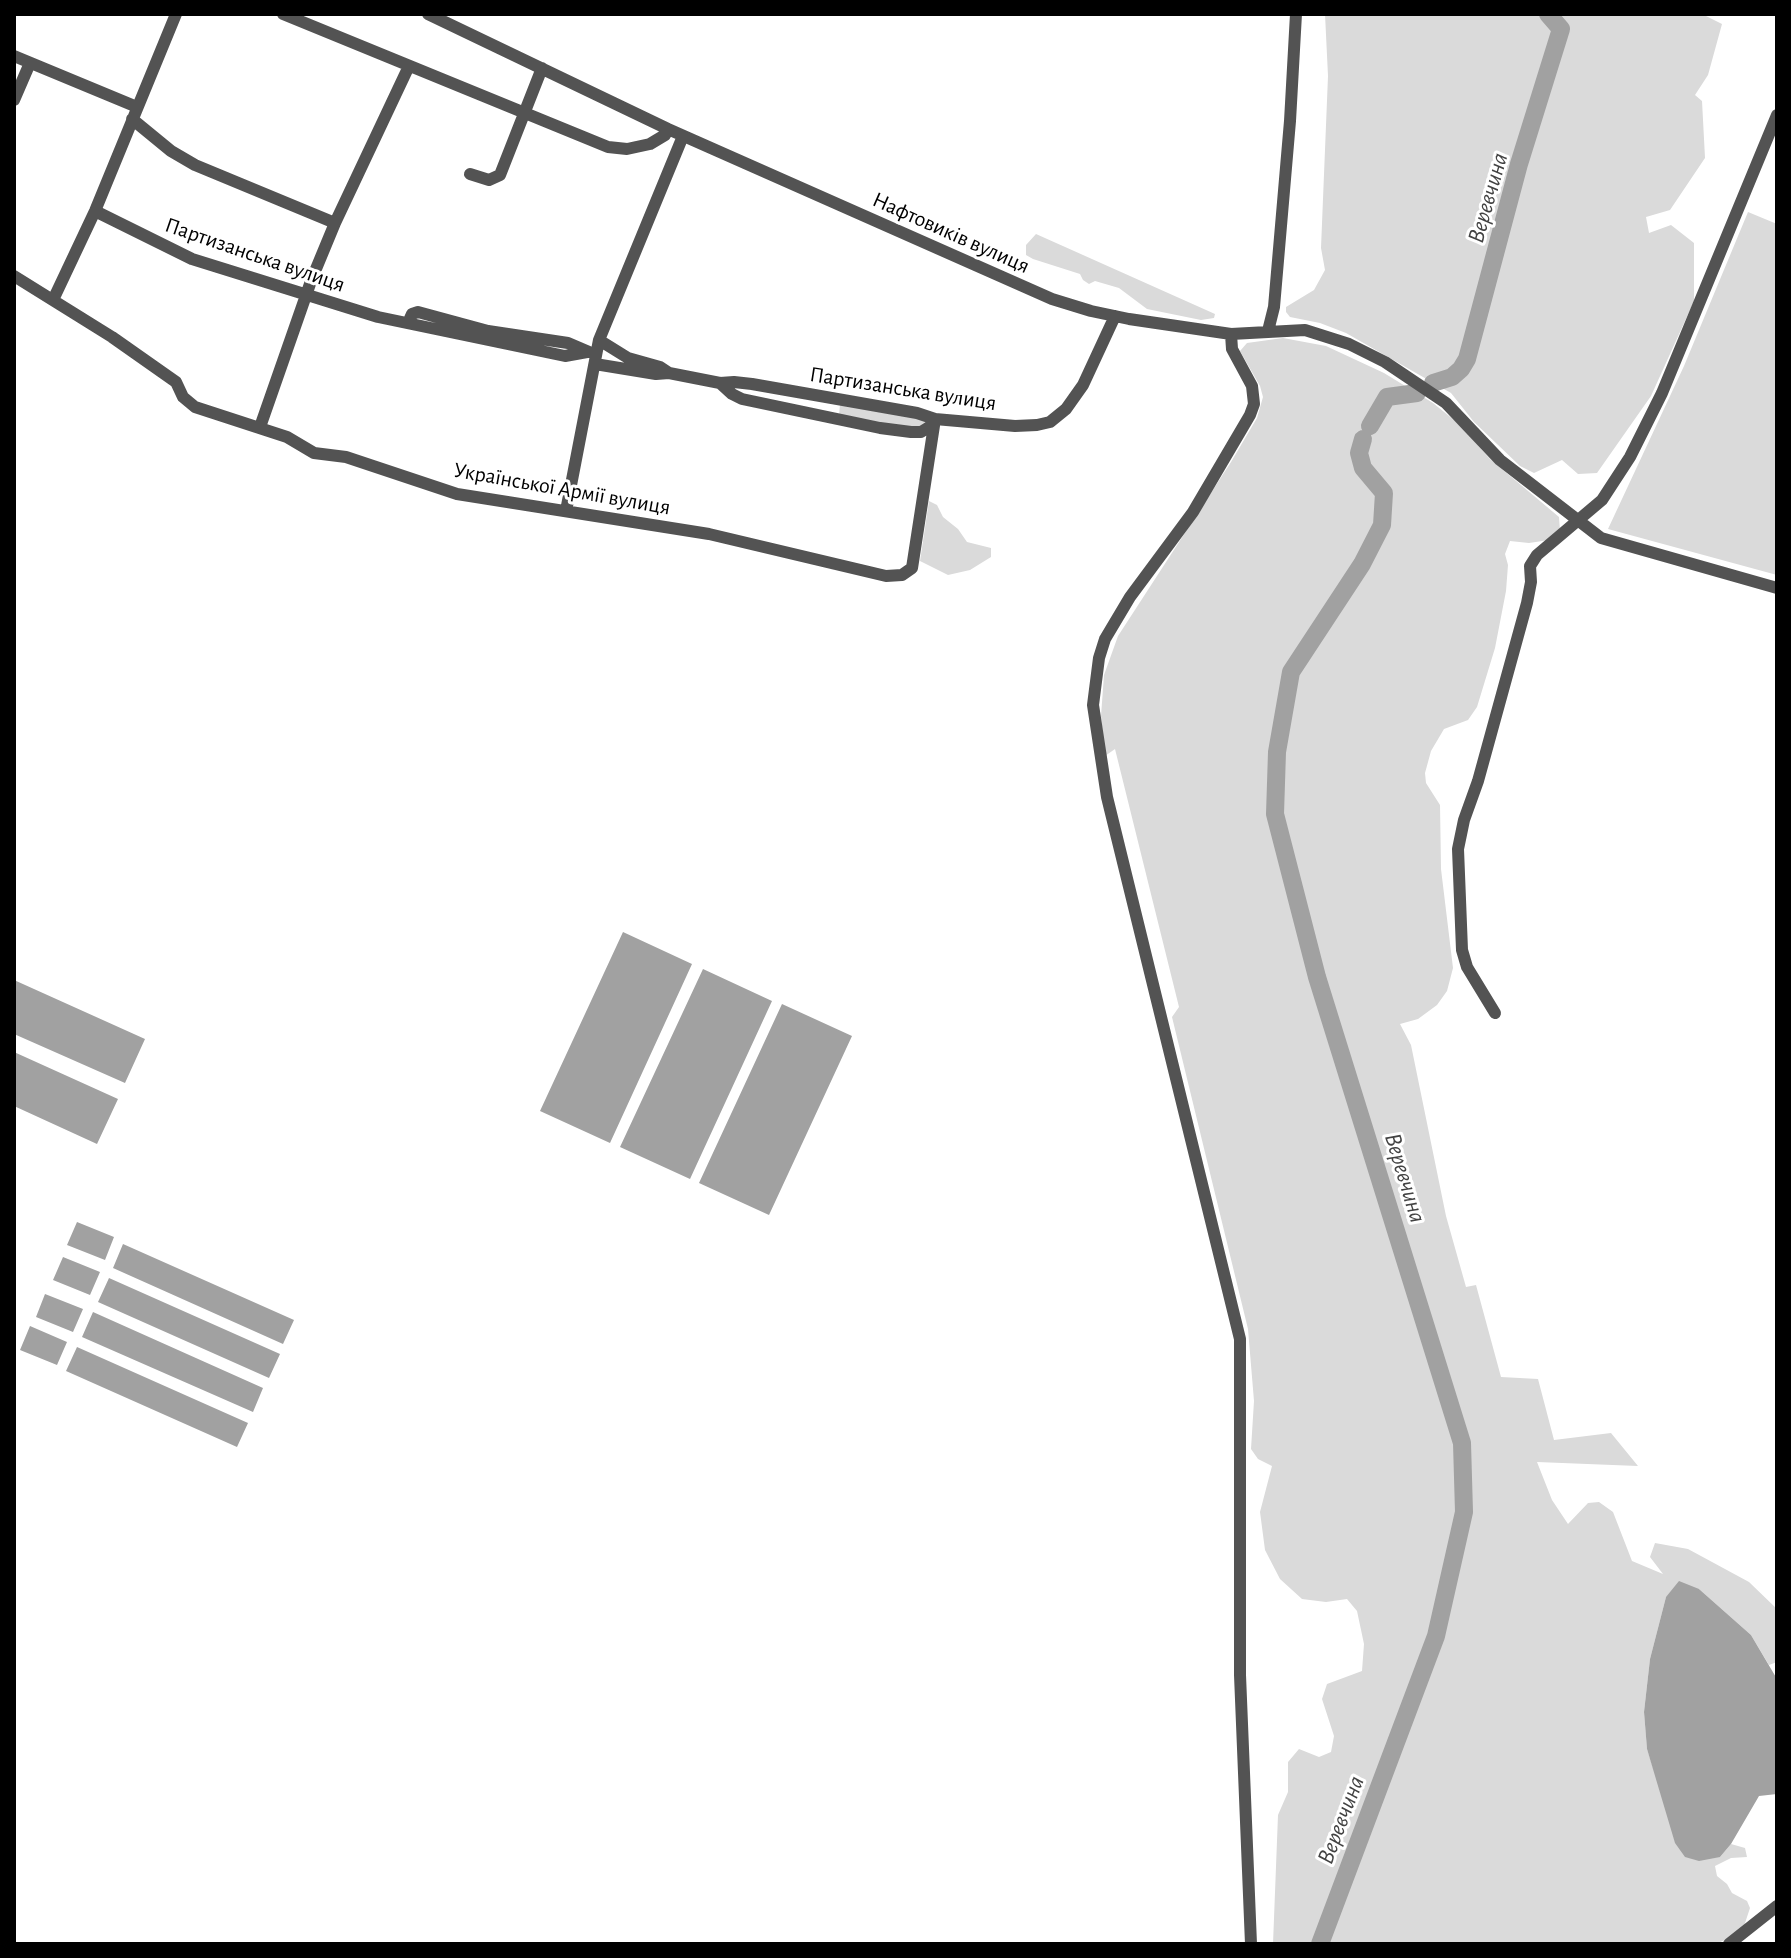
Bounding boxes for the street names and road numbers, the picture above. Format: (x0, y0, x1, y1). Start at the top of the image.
street label: Нафтовиків вулиця (868, 186, 1034, 280)
street label: Партизанська вулиця (161, 212, 349, 298)
street label: Партизанська вулиця (808, 361, 998, 417)
street label: Української Армії вулиця (452, 457, 672, 521)

